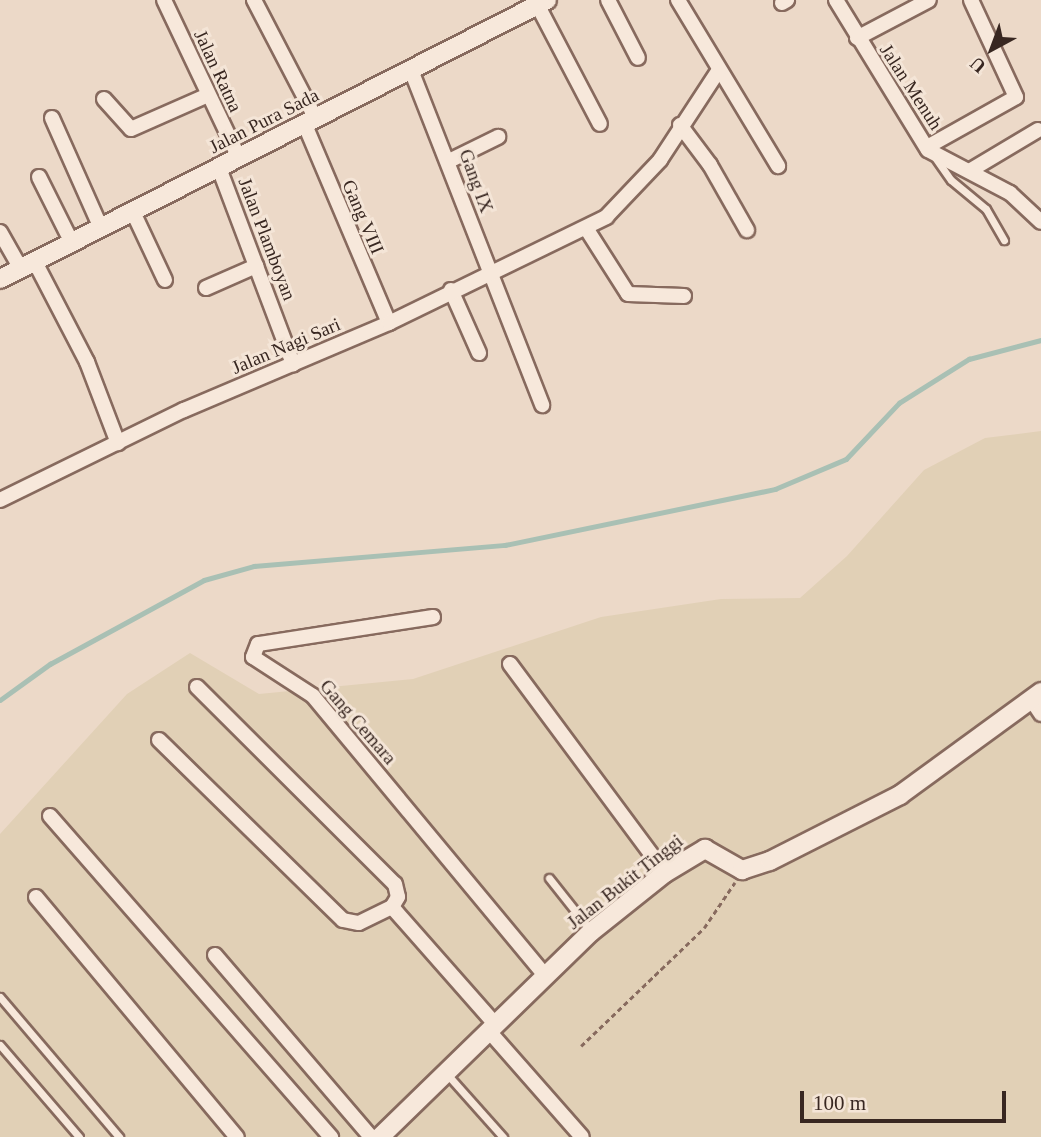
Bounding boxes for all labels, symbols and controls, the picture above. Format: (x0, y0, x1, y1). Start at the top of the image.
north arrow (957, 14, 1027, 84)
street label: Jalan Ratna (189, 26, 247, 116)
street label: Jalan Menuh (875, 40, 947, 134)
text: U (966, 53, 990, 78)
street label: Jalan Pura Sada (205, 84, 323, 158)
street label: Gang IX (454, 146, 498, 216)
street label: Jalan Plamboyan (233, 175, 301, 303)
street label: Gang VIII (337, 176, 389, 258)
street label: Jalan Nagi Sari (228, 313, 344, 379)
street label: Gang Cemara (315, 675, 401, 769)
street label: Jalan Bukit Tinggi (563, 830, 687, 934)
scale bar (803, 1078, 1010, 1122)
text: 100 m (813, 1091, 866, 1115)

